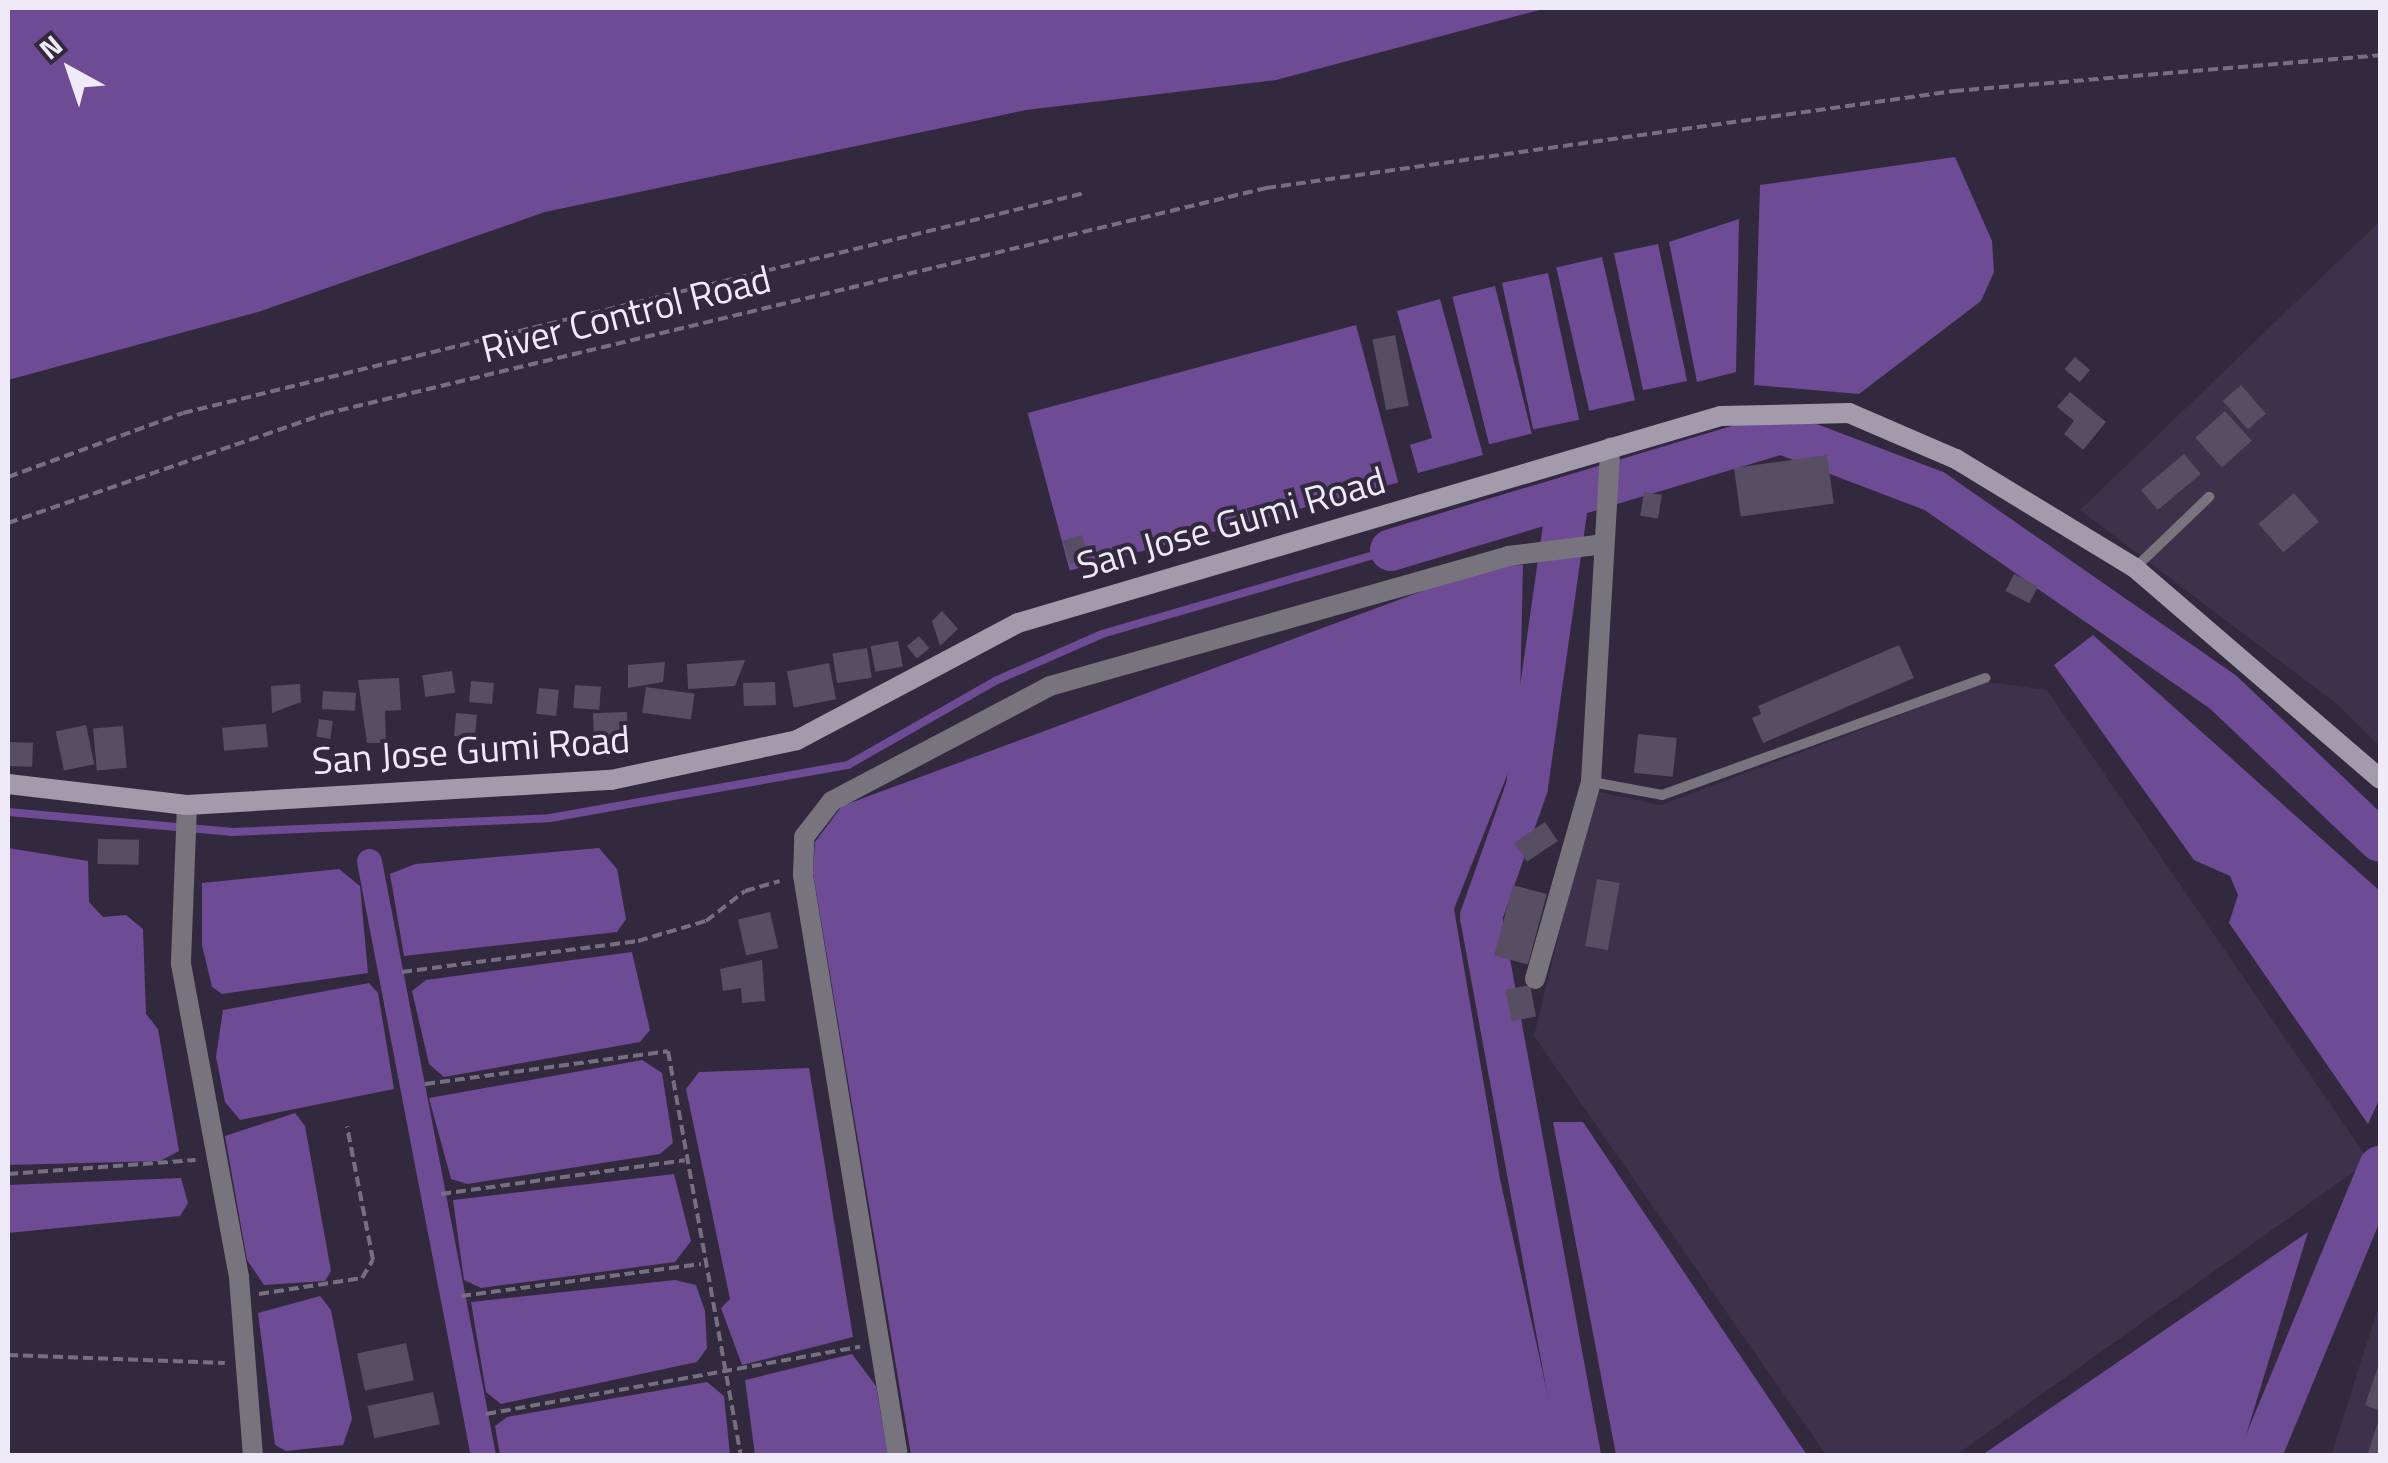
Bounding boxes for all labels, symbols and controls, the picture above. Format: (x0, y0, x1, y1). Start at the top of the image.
north arrow (20, 20, 120, 120)
text: N (29, 24, 72, 69)
street label: River Control Road (477, 256, 775, 372)
street label: San Jose Gumi Road (1071, 457, 1391, 589)
street label: San Jose Gumi Road (310, 716, 632, 784)

